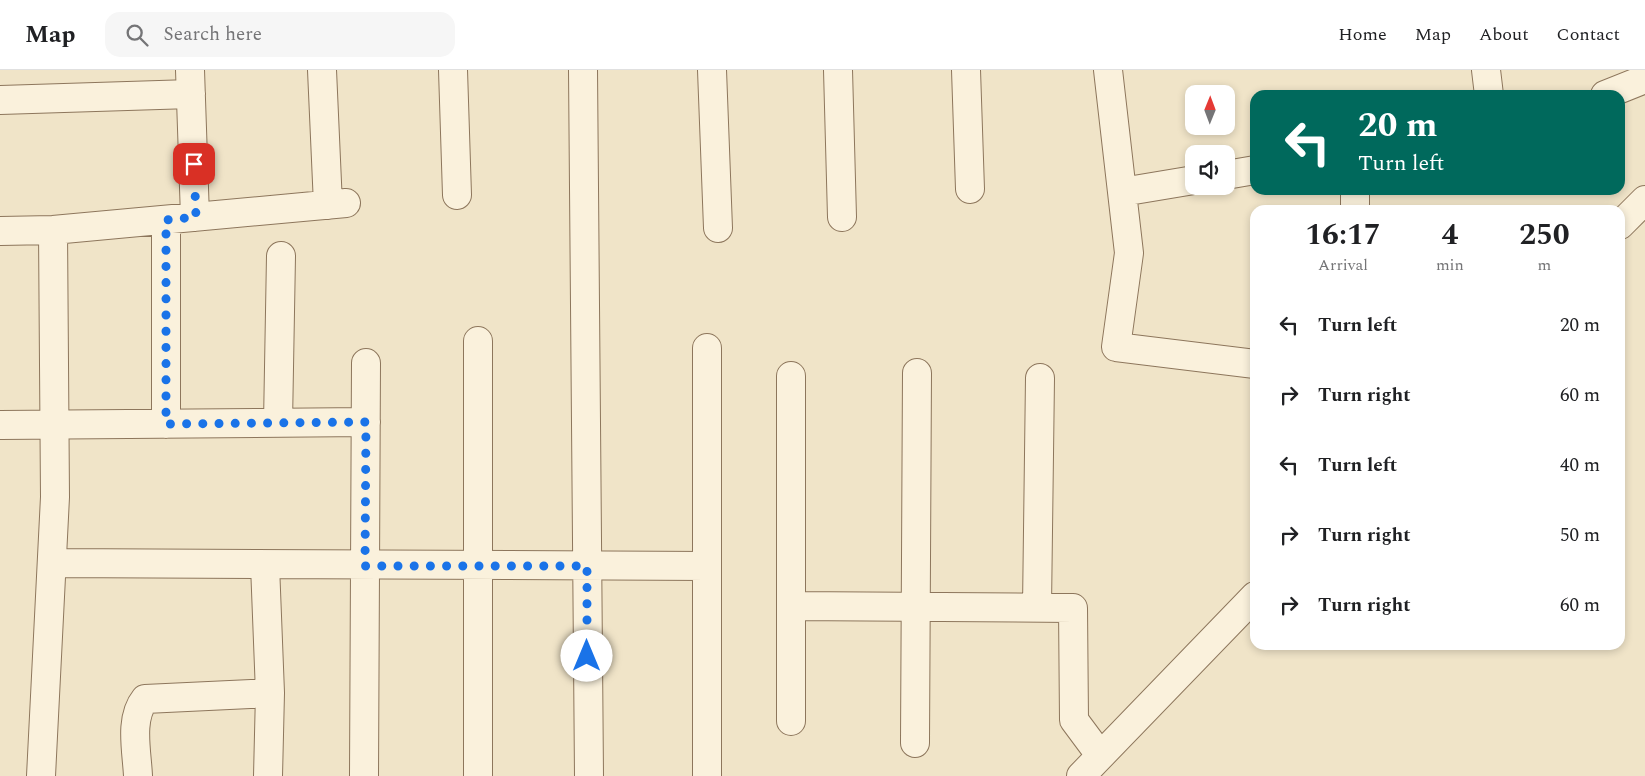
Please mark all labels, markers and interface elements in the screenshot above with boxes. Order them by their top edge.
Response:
search box [105,12,455,57]
text: Map [25,17,75,53]
text: Search here [163,20,262,49]
icon: search [123,21,151,49]
text: Home [1338,21,1387,48]
text: Map [1415,21,1451,48]
text: About [1479,21,1529,48]
text: Contact [1557,21,1620,48]
north arrow [1185,85,1235,135]
map controls [1185,85,1235,195]
text: 20 m [1358,99,1438,152]
icon: left [1275,110,1340,175]
pin [173,143,215,185]
button: sound [1185,145,1235,195]
text: Turn left [1358,147,1444,180]
icon: arrive [180,150,208,178]
text: 16:17 [1305,212,1381,258]
text: 4 [1441,212,1458,258]
text: 250 [1519,212,1570,258]
text: Arrival [1318,253,1368,277]
text: min [1436,253,1464,277]
text: m [1538,253,1551,277]
icon: left [1275,311,1303,339]
text: Turn left [1318,311,1397,340]
text: 20 m [1560,311,1600,340]
icon: right [1275,381,1303,409]
text: Turn right [1318,381,1411,410]
text: 60 m [1560,381,1600,410]
icon: left [1275,451,1303,479]
text: Turn left [1318,451,1397,480]
text: 40 m [1560,451,1600,480]
icon: right [1275,521,1303,549]
text: Turn right [1318,521,1411,550]
text: 50 m [1560,521,1600,550]
icon: right [1275,591,1303,619]
text: Turn right [1318,591,1411,620]
text: 60 m [1560,591,1600,620]
position arrow [560,629,612,681]

